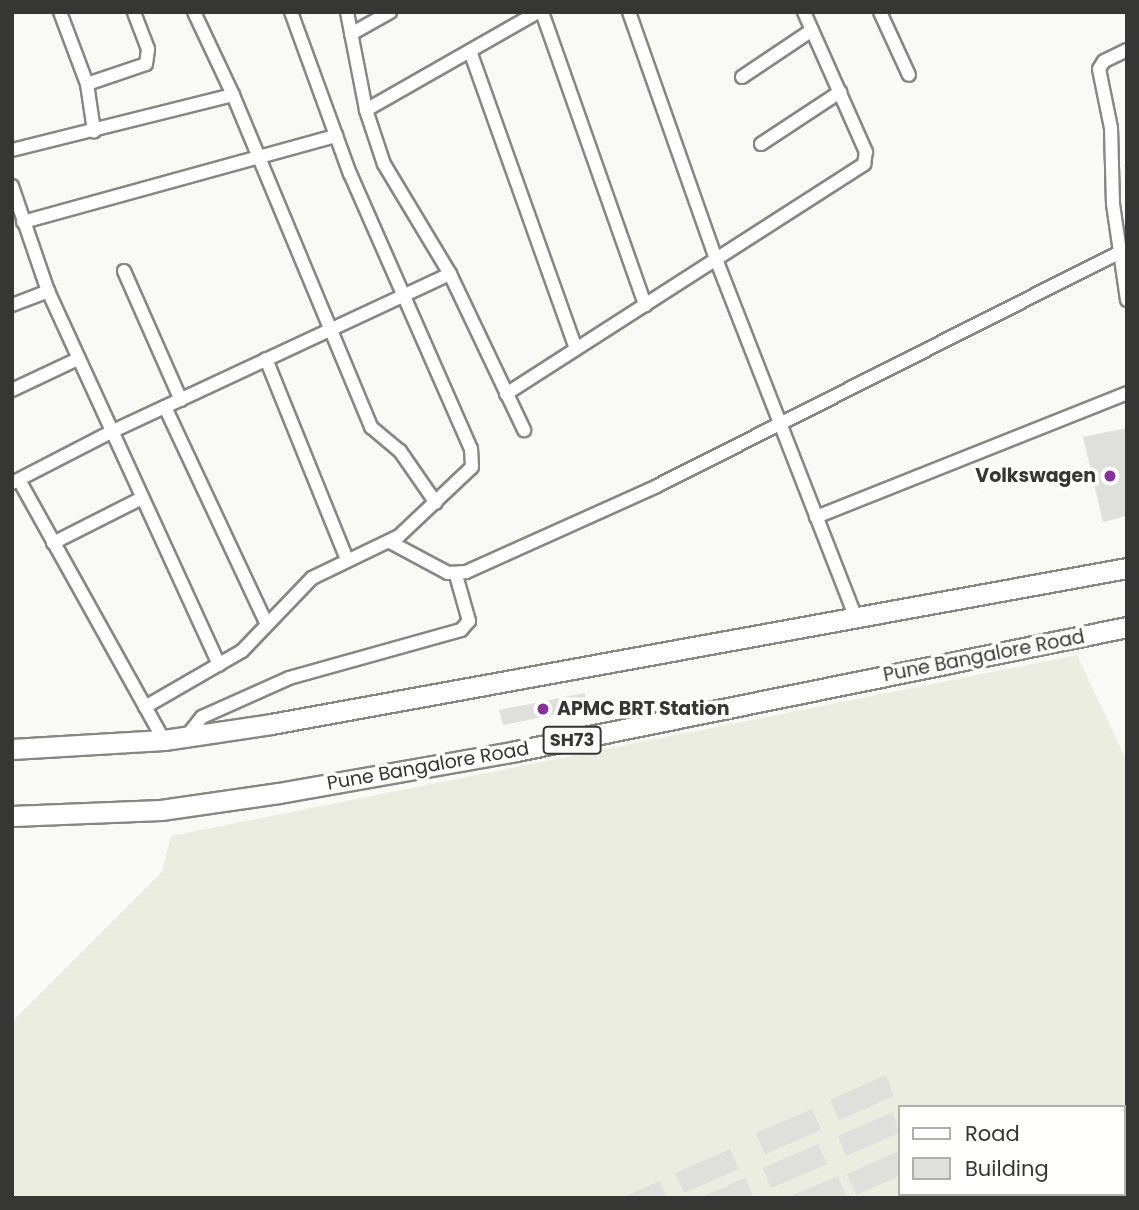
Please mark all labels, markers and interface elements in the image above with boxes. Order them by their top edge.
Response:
place label: Volkswagen [975,465,1096,487]
marker: Volkswagen [1102,468,1118,484]
street label: Pune Bangalore Road [881,625,1087,687]
place label: APMC BRT Station [557,698,730,720]
marker: APMC BRT Station [535,701,551,717]
road number: SH73 [542,726,602,754]
street label: Pune Bangalore Road [325,737,531,795]
legend [898,1105,1125,1196]
text: Road [965,1119,1020,1148]
text: Building [965,1154,1049,1183]

